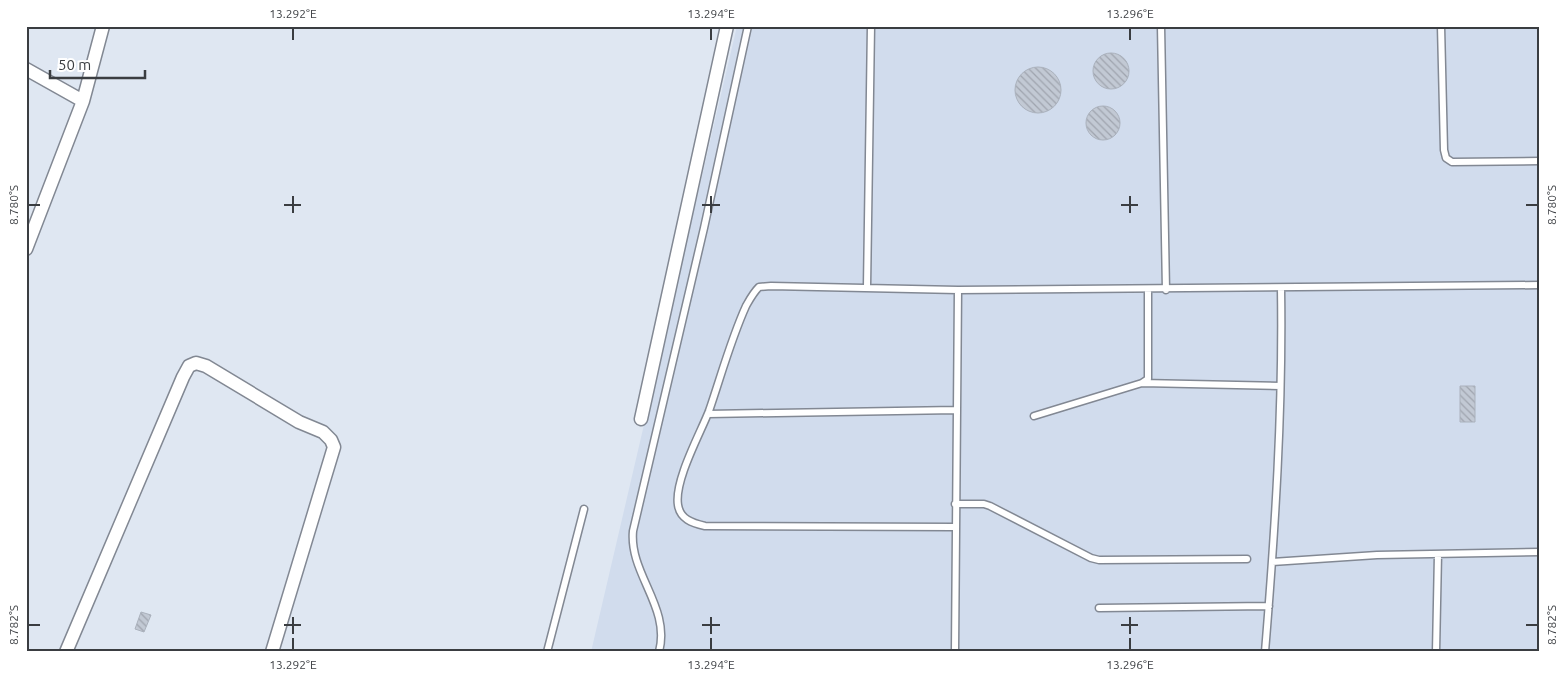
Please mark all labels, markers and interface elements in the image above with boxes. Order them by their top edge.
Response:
text: 13.292°E [269,7,317,20]
text: 13.294°E [687,7,735,20]
text: 13.296°E [1106,7,1154,20]
scale bar [50,48,145,80]
text: 50 m [58,56,91,73]
text: 8.780°S [7,185,20,225]
text: 8.780°S [1545,185,1558,225]
text: 8.782°S [7,605,20,645]
text: 8.782°S [1545,605,1558,645]
text: 13.292°E [269,658,317,671]
text: 13.294°E [687,658,735,671]
text: 13.296°E [1106,658,1154,671]

